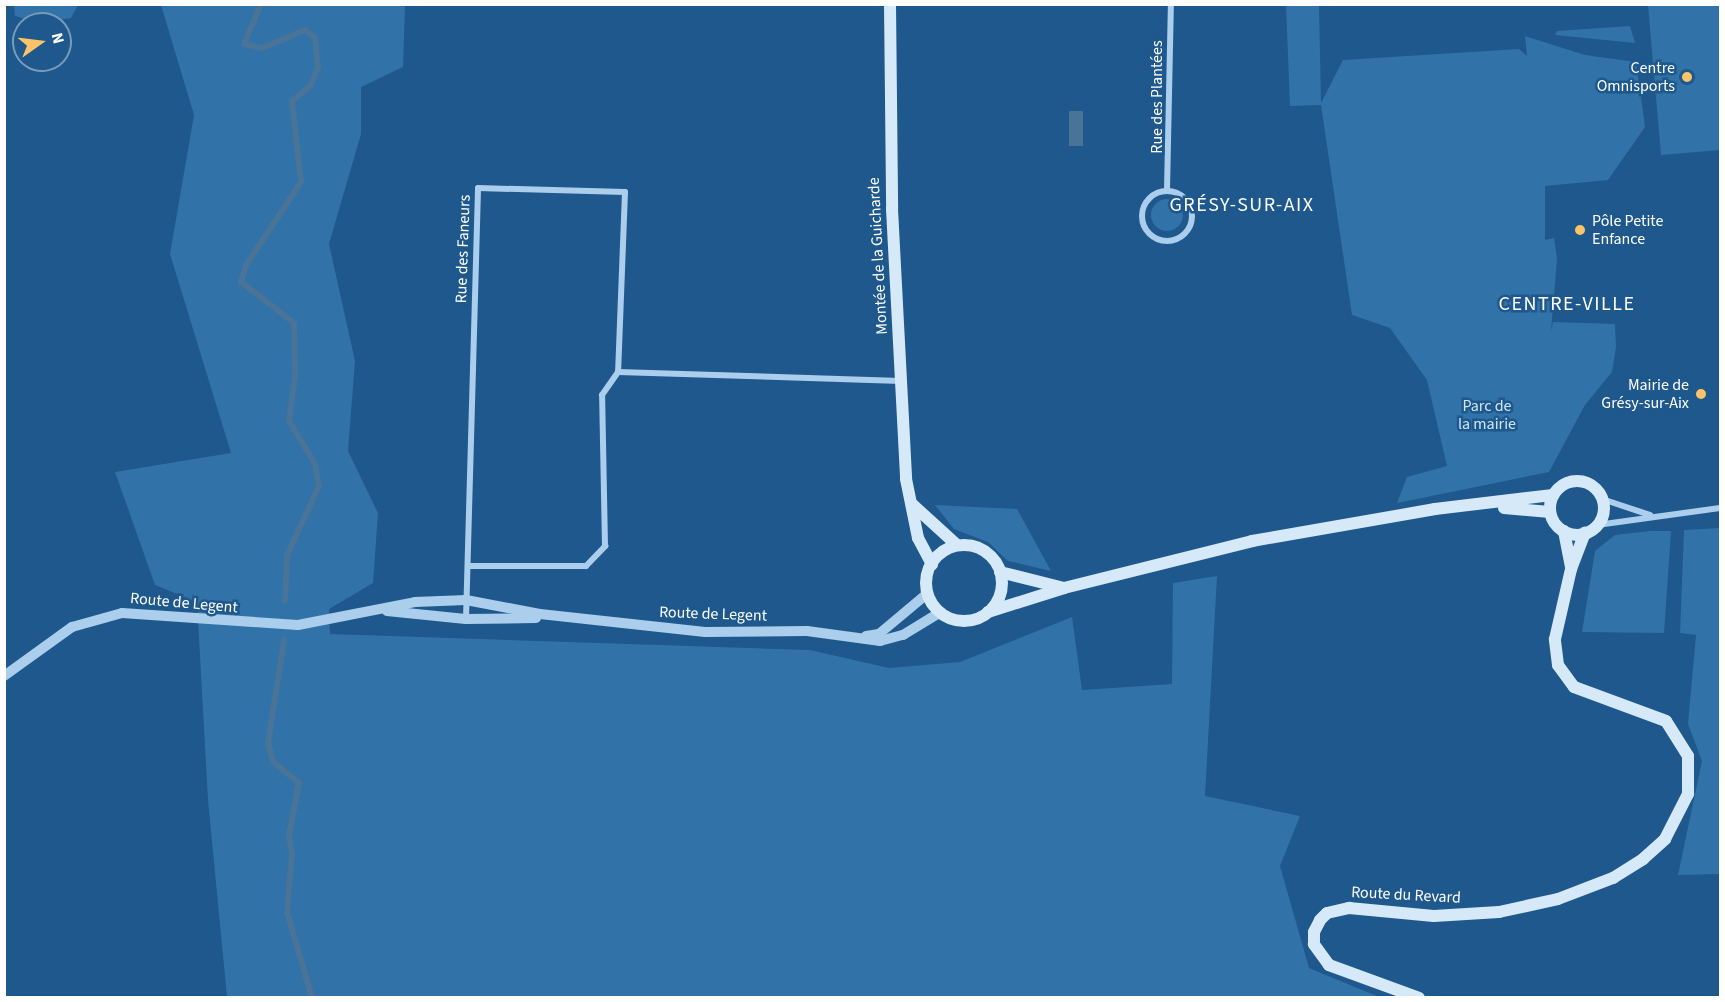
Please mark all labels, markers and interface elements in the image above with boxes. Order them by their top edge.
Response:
north arrow [12,12,72,72]
text: N [46,30,69,46]
street label: Rue des Plantées [1147,40,1167,154]
place label: Centre Omnisports [1597,58,1675,96]
marker: Centre Omnisports [1680,70,1694,84]
street label: Montée de la Guicharde [864,177,892,335]
district label: GRÉSY-SUR-AIX [1169,193,1315,217]
street label: Rue des Faneurs [452,194,474,304]
place label: Pôle Petite Enfance [1592,211,1663,249]
marker: Pôle Petite Enfance [1573,223,1587,237]
district label: CENTRE-VILLE [1499,292,1635,316]
place label: Mairie de Grésy-sur-Aix [1601,375,1689,413]
marker: Mairie de Grésy-sur-Aix [1694,387,1708,401]
park label: Parc de la mairie [1458,396,1516,434]
street label: Route de Legent [129,589,239,617]
street label: Route de Legent [659,603,767,625]
street label: Route du Revard [1351,883,1461,907]

